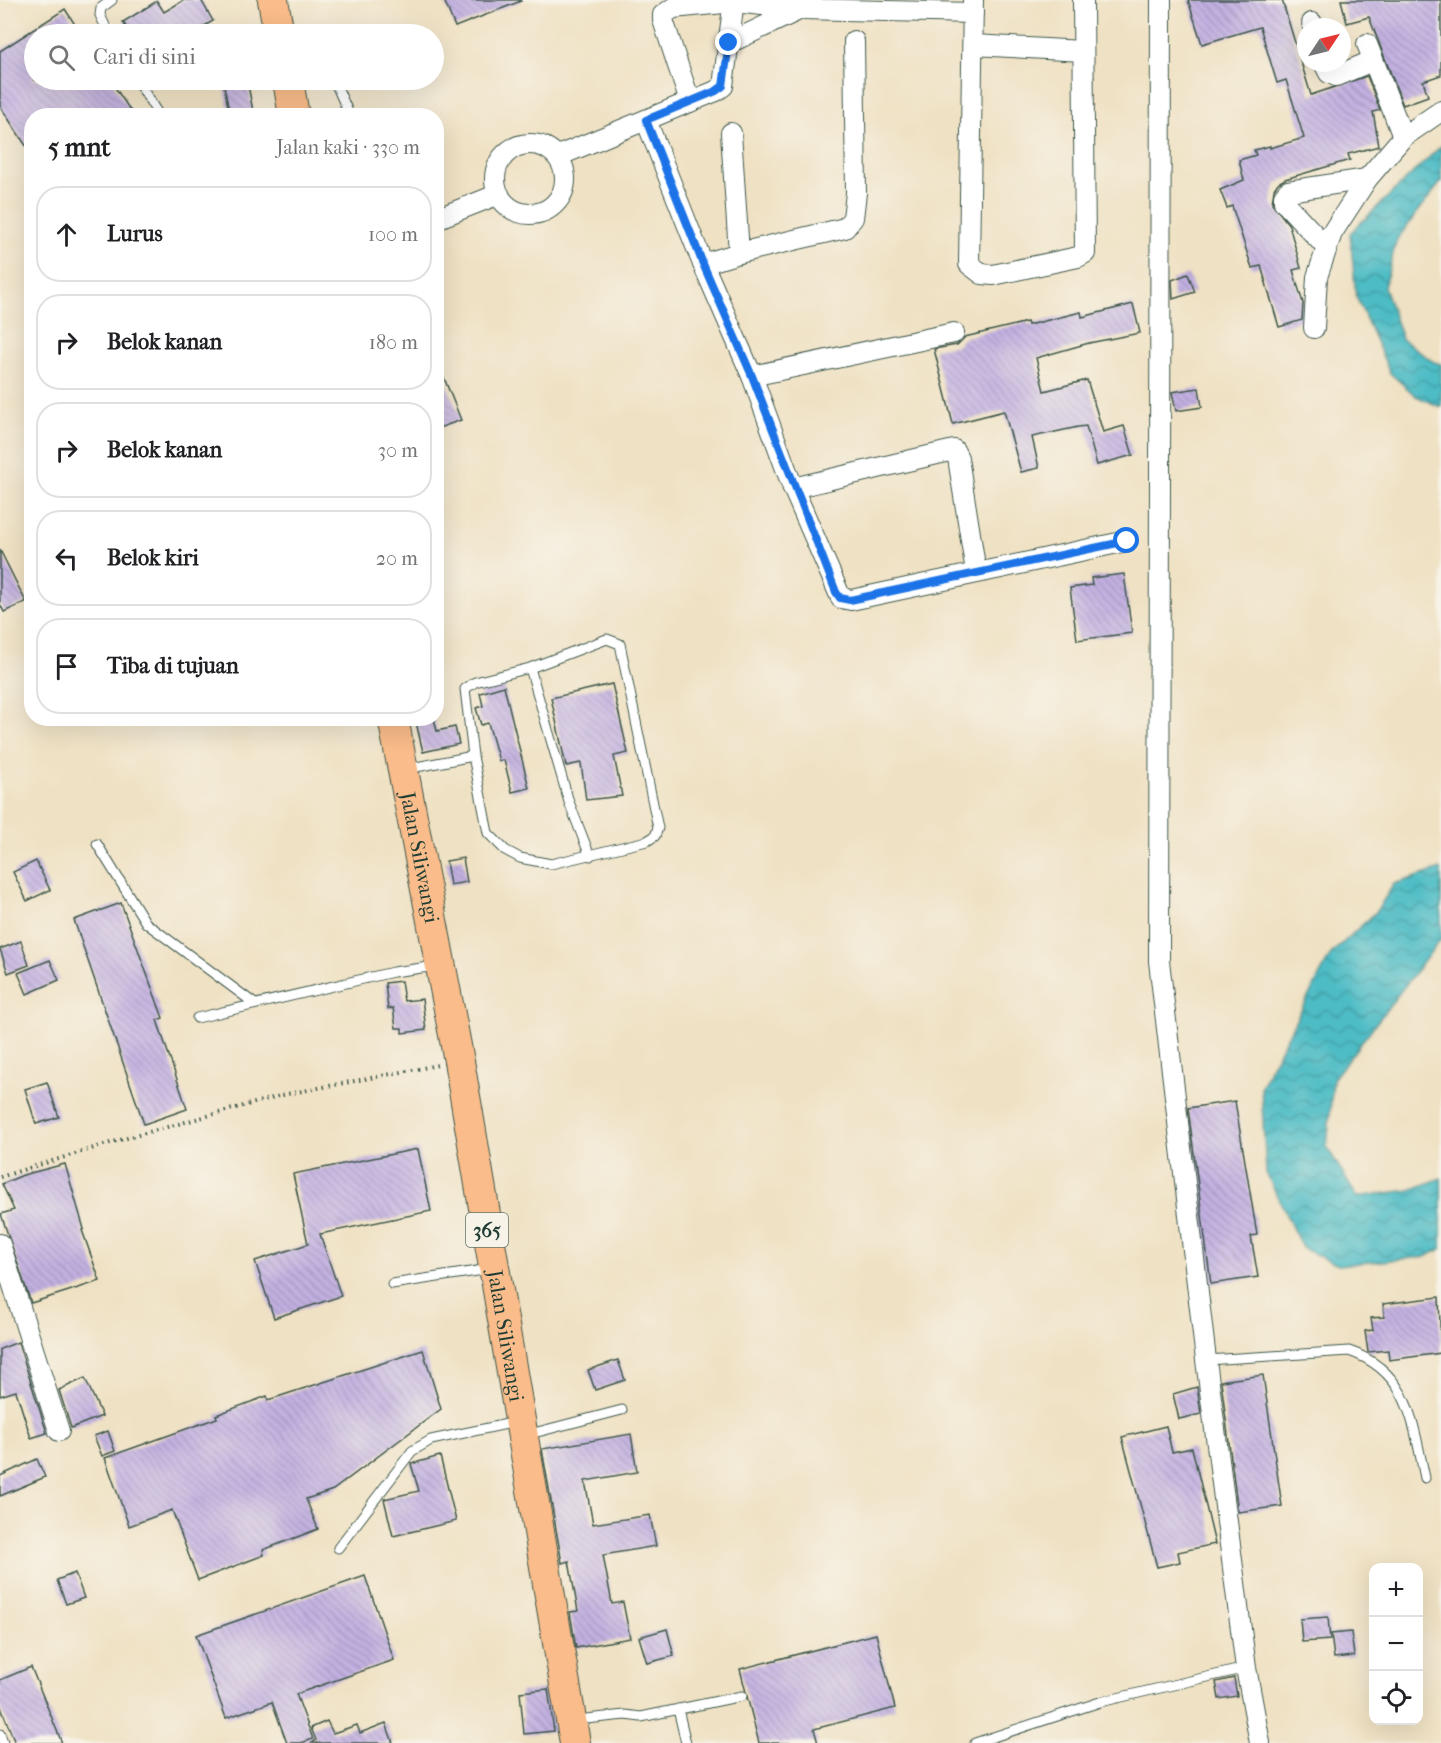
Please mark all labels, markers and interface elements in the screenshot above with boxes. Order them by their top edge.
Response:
north arrow [1297,18,1351,72]
search box [24,24,444,90]
route end [715,29,741,55]
icon: search [45,41,78,74]
text: Cari di sini [93,44,196,70]
text: 5 mnt [48,132,111,163]
text: Jalan kaki · 330 m [276,136,420,159]
icon: ahead [50,218,83,251]
text: Lurus [107,221,163,247]
text: 100 m [368,223,418,246]
icon: right [50,326,83,359]
text: Belok kanan [107,329,222,355]
text: 180 m [369,331,418,354]
icon: right [50,434,83,467]
text: Belok kanan [107,437,222,463]
text: 30 m [378,439,418,462]
route start [1113,527,1139,553]
icon: left [50,542,83,575]
text: Belok kiri [107,545,199,571]
text: 20 m [376,547,418,570]
icon: arrive [50,650,83,683]
text: Tiba di tujuan [107,653,239,679]
street label: Jalan Siliwangi [395,788,444,925]
road number: 365 [466,1213,508,1247]
street label: Jalan Siliwangi [482,1266,529,1403]
map controls [1369,1563,1423,1725]
button: + [1369,1563,1423,1617]
button: − [1369,1617,1423,1671]
button: locate [1369,1671,1423,1725]

